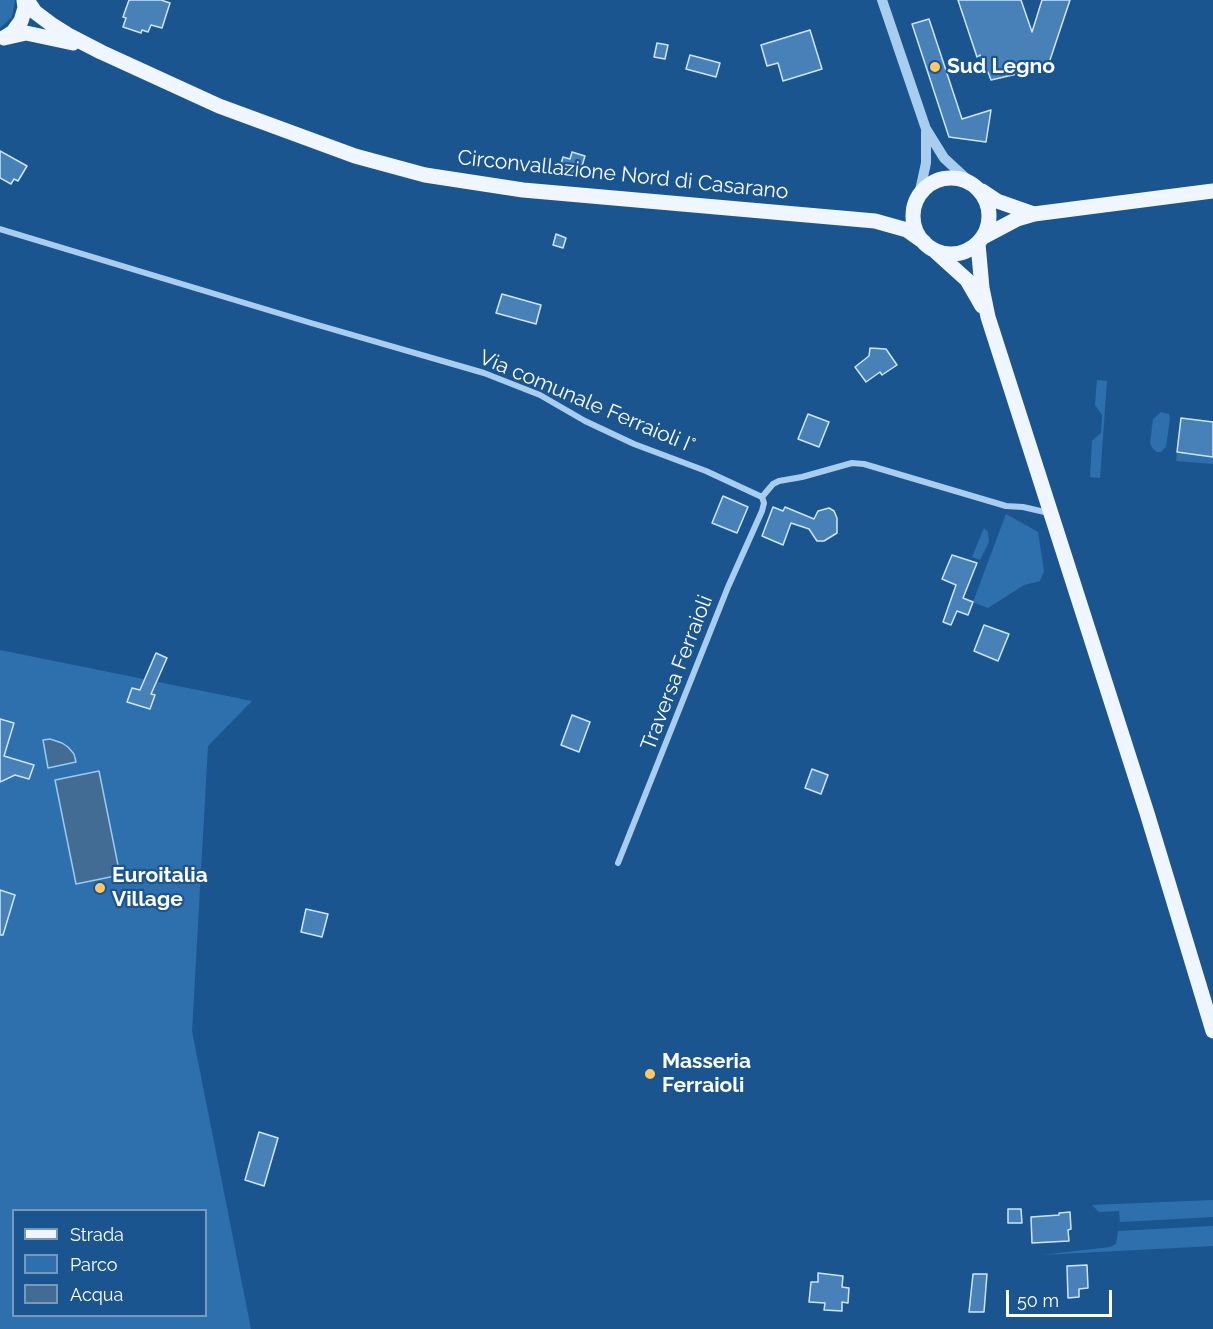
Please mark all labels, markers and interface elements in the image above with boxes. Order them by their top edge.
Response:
place label: Sud Legno [947,54,1055,80]
marker: Sud Legno [928,60,942,74]
street label: Circonvallazione Nord di Casarano [456,145,790,205]
street label: Via comunale Ferraioli I° [475,345,699,459]
street label: Traversa Ferraioli [636,592,718,754]
place label: Euroitalia Village [112,863,208,913]
marker: Euroitalia Village [93,881,107,895]
place label: Masseria Ferraioli [662,1049,751,1099]
marker: Masseria Ferraioli [643,1067,657,1081]
legend [12,1209,207,1317]
text: Strada [70,1224,124,1245]
text: Parco [70,1254,117,1275]
scale bar [1009,1278,1116,1316]
text: Acqua [70,1284,123,1305]
text: 50 m [1017,1290,1059,1311]

